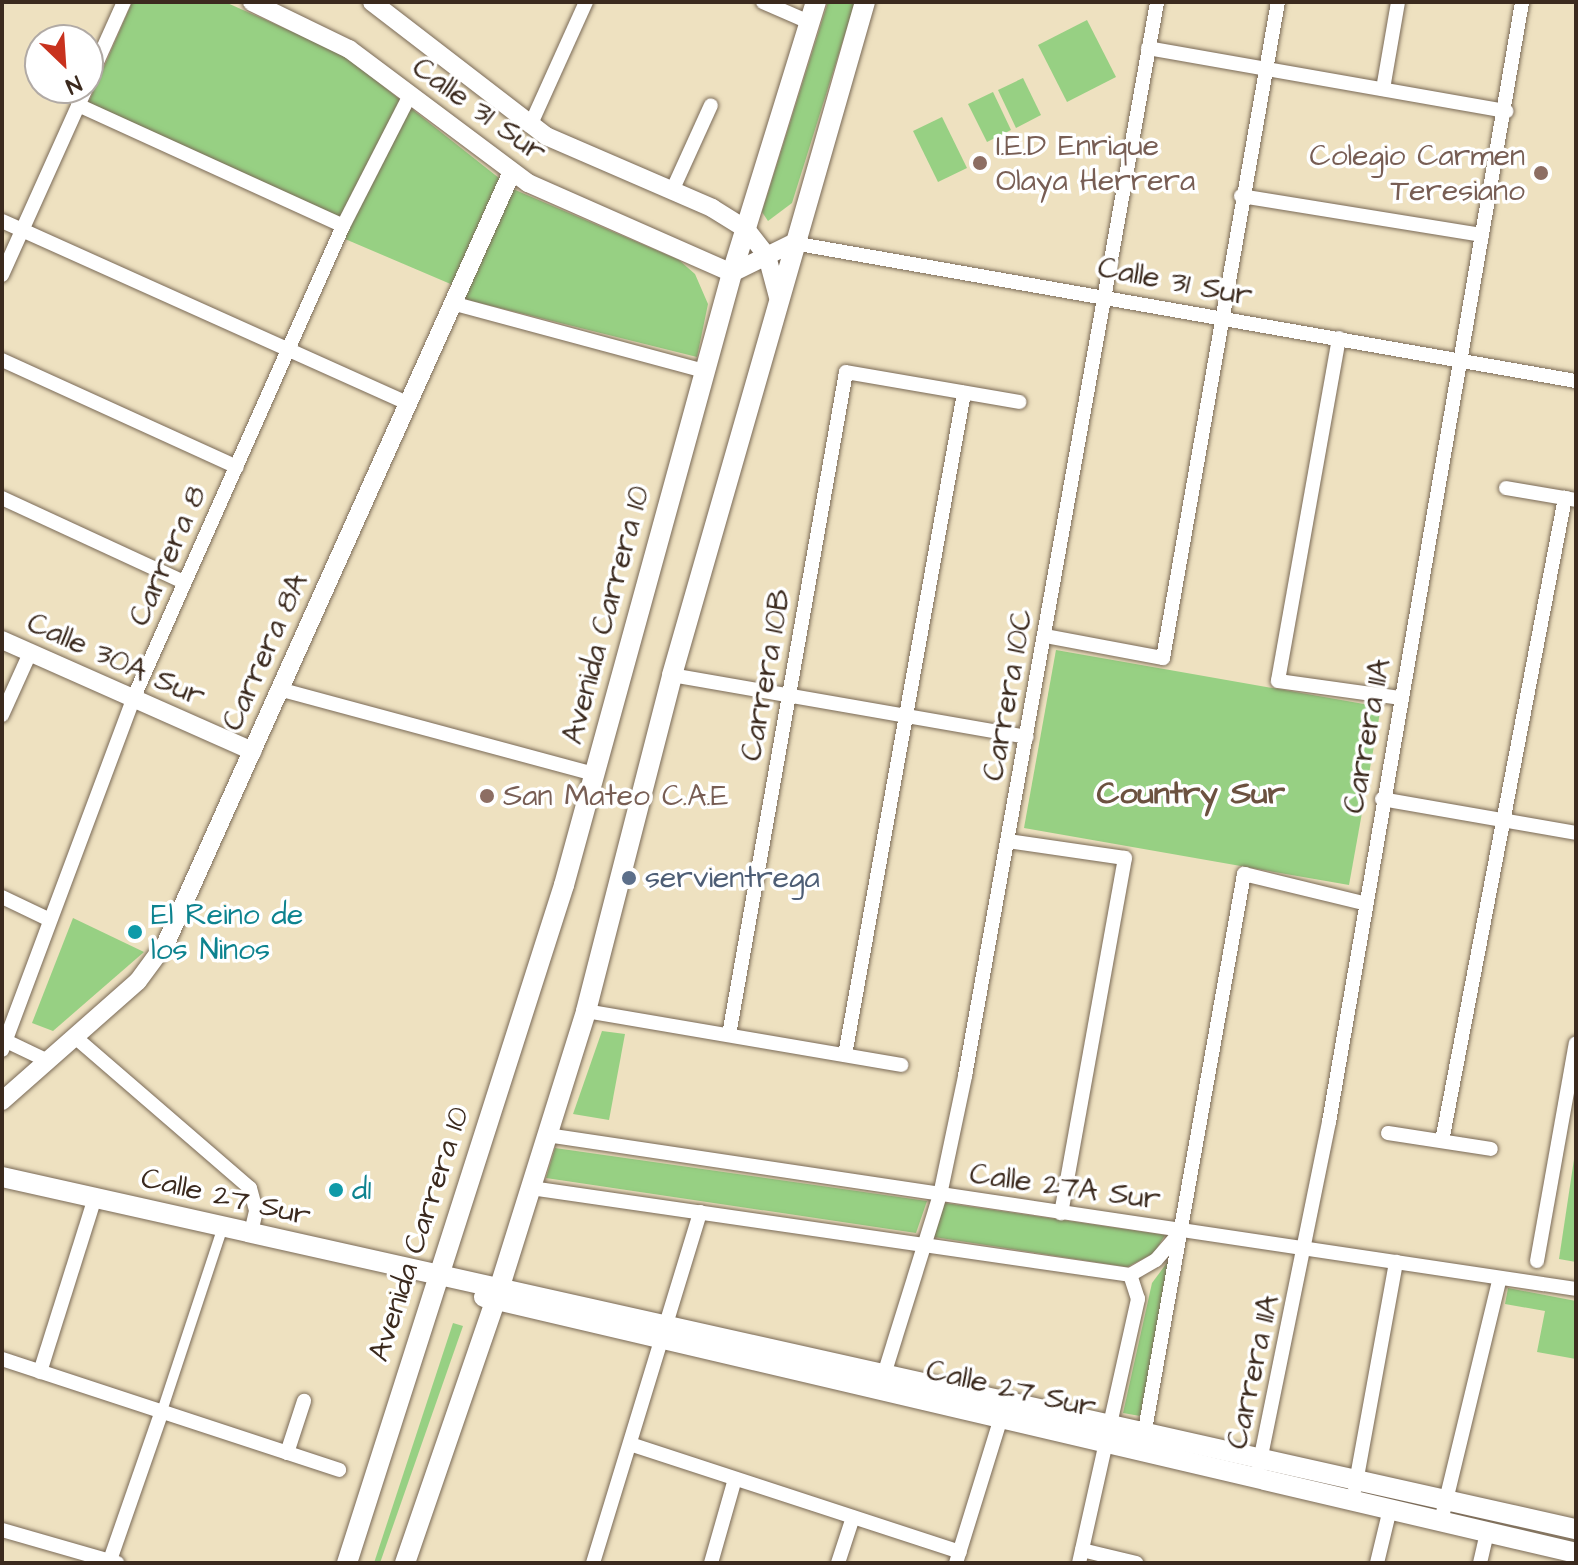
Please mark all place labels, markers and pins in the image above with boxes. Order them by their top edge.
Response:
place label: I.E.D Enrique Olaya Herrera [996,128,1195,198]
place label: Colegio Carmen Teresiano [1309,138,1525,208]
marker: I.E.D Enrique Olaya Herrera [971,154,989,172]
marker: Colegio Carmen Teresiano [1532,164,1550,182]
place label: San Mateo C.A.E [503,778,729,814]
marker: San Mateo C.A.E [478,787,496,805]
place label: servientrega [645,860,820,896]
marker: servientrega [620,869,638,887]
place label: El Reino de los Ninos [151,897,303,968]
marker: El Reino de los Ninos [126,923,144,941]
place label: d1 [352,1172,371,1208]
marker: d1 [327,1181,345,1199]

